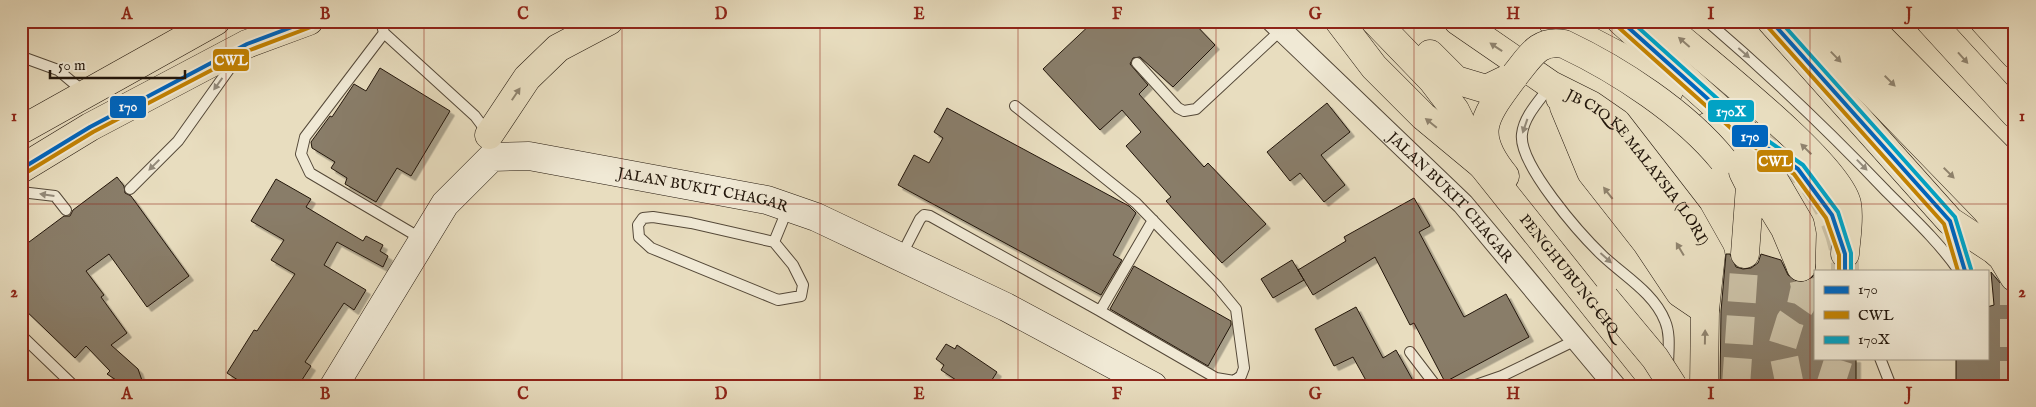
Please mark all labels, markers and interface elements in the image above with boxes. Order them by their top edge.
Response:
text: A [121,5,134,25]
text: B [320,5,331,25]
text: C [517,5,529,25]
text: D [715,5,728,25]
text: E [913,5,925,25]
text: F [1112,5,1123,25]
text: G [1309,5,1322,25]
text: H [1506,5,1520,25]
text: I [1708,5,1715,25]
text: J [1904,5,1913,25]
one-way arrow [1678,37,1690,48]
one-way arrow [1489,42,1503,52]
one-way arrow [1738,47,1750,59]
scale bar [50,48,185,80]
line badge: CWL [212,48,250,72]
one-way arrow [1830,50,1842,62]
one-way arrow [1957,51,1969,63]
text: CWL [214,52,249,70]
text: 50 m [58,56,86,75]
one-way arrow [1884,74,1896,86]
one-way arrow [213,77,223,91]
street label: JB CIQ KE MALAYSIA (LORI) [1561,84,1713,249]
one-way arrow [511,88,521,101]
line badge: 170 [109,95,147,119]
text: 170 [119,98,137,116]
line badge: 170X [1707,99,1755,123]
text: 170X [1716,103,1747,121]
text: 1 [11,107,17,127]
text: 1 [2019,107,2025,127]
one-way arrow [1425,118,1437,129]
one-way arrow [1521,118,1528,133]
line badge: 170 [1731,124,1769,148]
street label: JALAN BUKIT CHAGAR [1382,127,1517,267]
text: 170 [1741,128,1759,146]
one-way arrow [1801,143,1813,155]
line badge: CWL [1756,149,1794,173]
text: CWL [1758,153,1793,171]
one-way arrow [148,159,160,171]
one-way arrow [1856,159,1868,171]
street label: JALAN BUKIT CHAGAR [614,163,792,217]
one-way arrow [1943,167,1955,179]
one-way arrow [1602,187,1613,200]
one-way arrow [38,191,54,199]
street label: PENGHUBUNG CIQ [1515,211,1630,347]
one-way arrow [1676,242,1685,255]
one-way arrow [1600,253,1613,264]
legend [1814,270,1988,360]
text: 170 [1858,280,1878,299]
text: 2 [10,283,18,303]
text: 2 [2018,283,2026,303]
text: CWL [1858,306,1894,325]
one-way arrow [1701,329,1709,345]
text: 170X [1858,330,1890,349]
text: A [121,385,134,405]
text: B [320,385,331,405]
text: C [517,385,529,405]
text: D [715,385,728,405]
text: E [913,385,925,405]
text: F [1112,385,1123,405]
text: G [1309,385,1322,405]
text: H [1506,385,1520,405]
text: I [1708,385,1715,405]
text: J [1904,385,1913,405]

